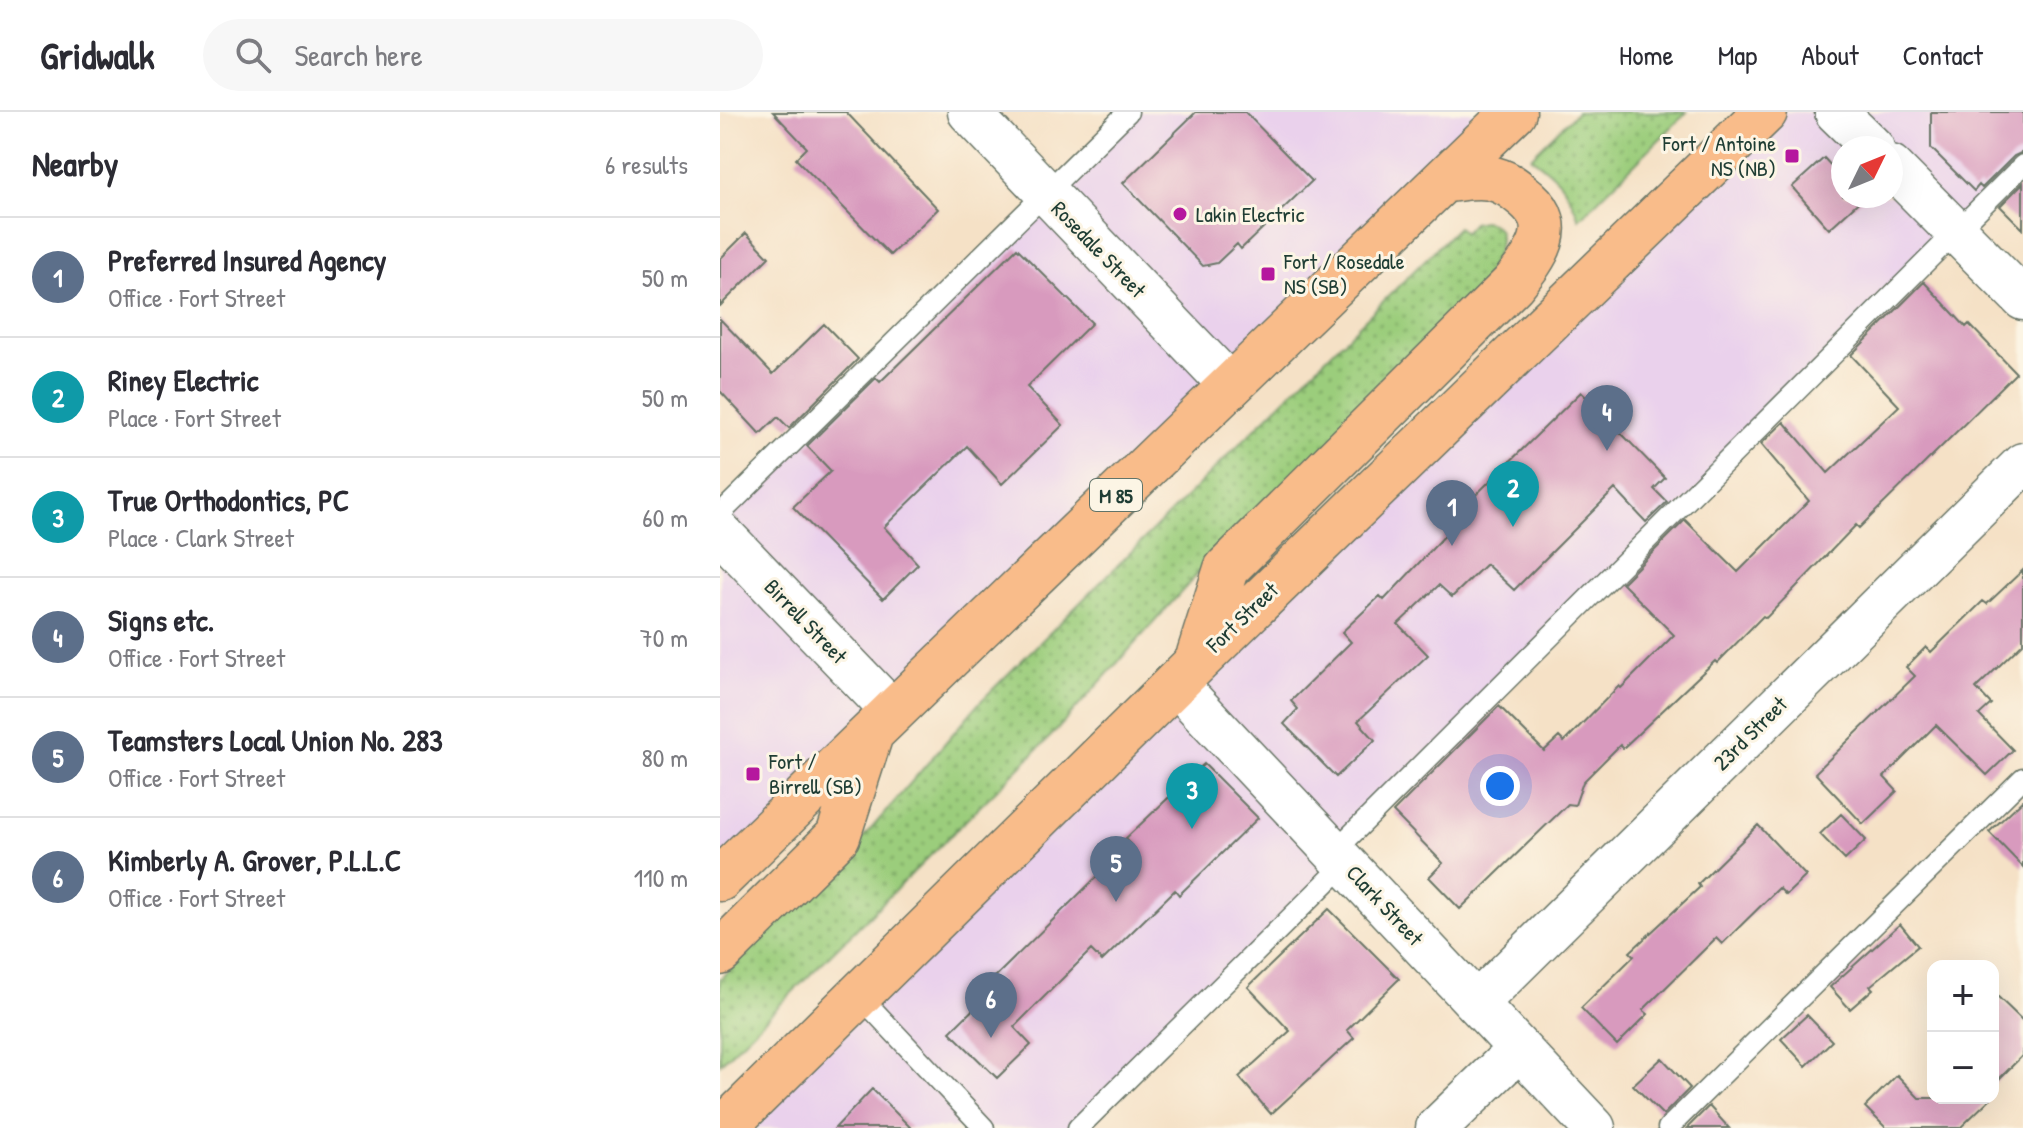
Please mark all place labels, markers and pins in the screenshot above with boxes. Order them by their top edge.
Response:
place label: Fort / Antoine NS (NB) [1662,128,1776,183]
marker: Fort / Antoine NS (NB) [1783,147,1801,165]
place label: Lakin Electric [1196,199,1305,229]
marker: Lakin Electric [1171,205,1189,223]
place label: Fort / Rosedale NS (SB) [1283,246,1405,301]
marker: Fort / Rosedale NS (SB) [1259,265,1277,283]
pin: 4 [1581,385,1633,451]
pin: 2 [1487,461,1539,527]
pin: 1 [1426,480,1478,546]
place label: Fort / Birrell (SB) [768,746,862,801]
pin: 3 [1166,763,1218,829]
marker: Fort / Birrell (SB) [744,765,762,783]
pin: 5 [1090,836,1142,902]
pin: 6 [965,972,1017,1038]

